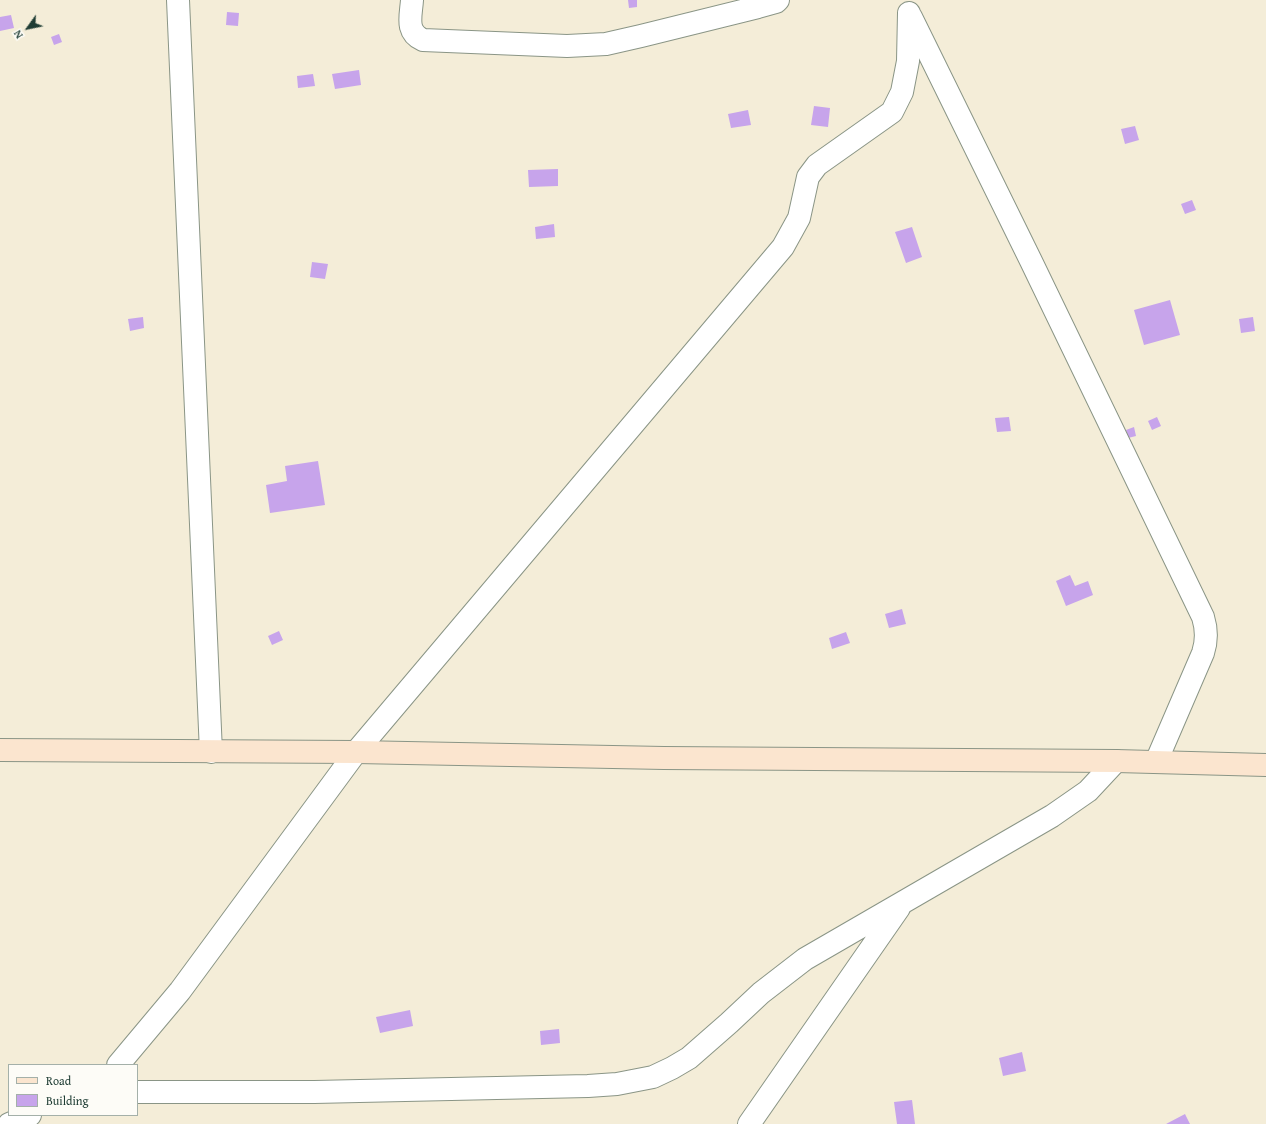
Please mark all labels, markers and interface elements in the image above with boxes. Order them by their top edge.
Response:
north arrow [8,8,48,48]
text: N [9,27,27,42]
legend [8,1064,138,1116]
text: Road [46,1072,71,1089]
text: Building [46,1092,89,1109]

